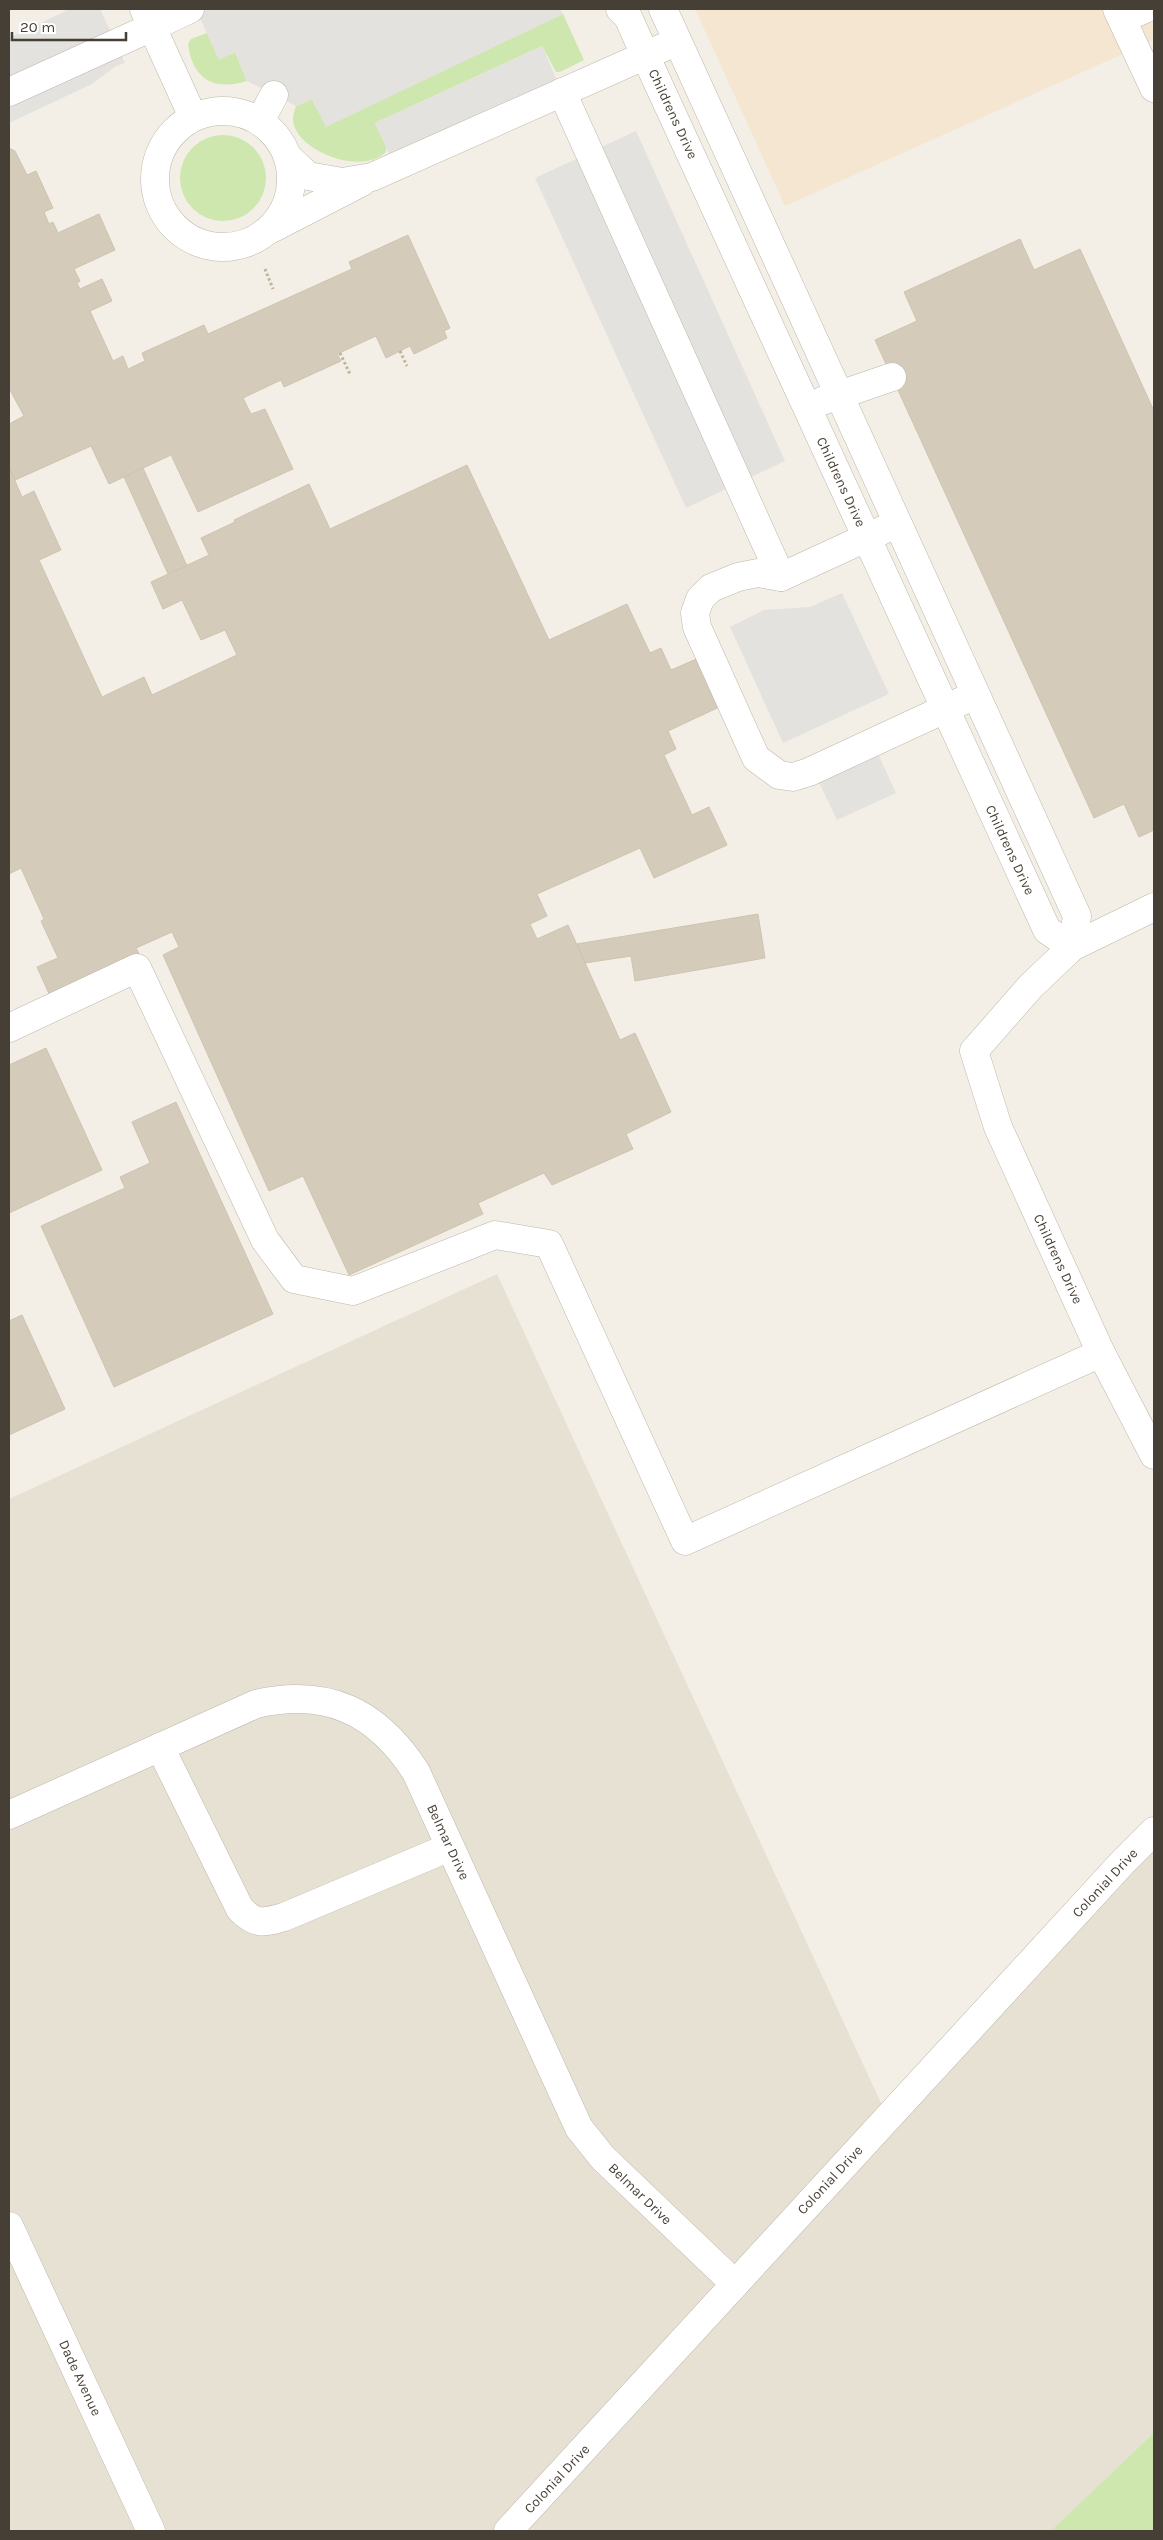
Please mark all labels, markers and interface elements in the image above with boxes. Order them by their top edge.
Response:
scale bar [12,10,126,42]
text: 20 m [20,18,55,36]
street label: Childrens Drive [645,66,701,162]
street label: Childrens Drive [813,434,869,530]
street label: Childrens Drive [982,802,1038,898]
street label: Childrens Drive [1030,1211,1086,1307]
street label: Belmar Drive [423,1801,473,1883]
street label: Colonial Drive [1069,1845,1141,1921]
street label: Colonial Drive [794,2142,866,2218]
street label: Belmar Drive [605,2160,675,2228]
street label: Dade Avenue [55,2337,105,2419]
street label: Colonial Drive [521,2441,593,2517]

